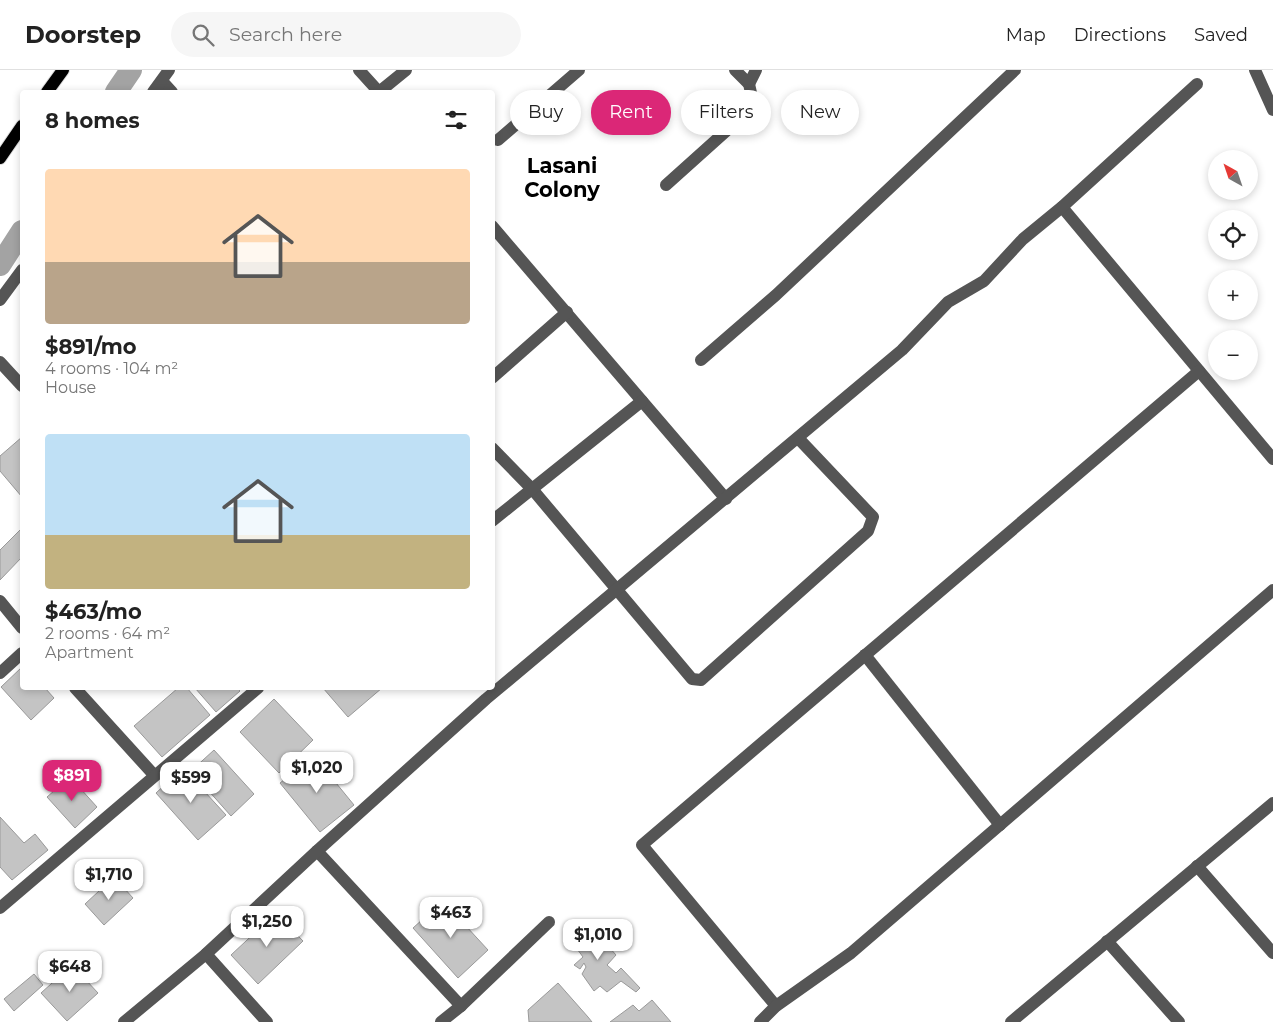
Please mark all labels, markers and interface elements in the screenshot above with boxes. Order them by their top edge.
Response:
search box [171,12,521,57]
text: Doorstep [25,20,141,49]
icon: search [189,21,217,49]
text: Search here [229,23,342,46]
text: Map [1006,24,1046,46]
text: Directions [1074,24,1166,46]
text: Saved [1194,24,1248,46]
chip: Buy [510,90,581,135]
chip: Rent [591,90,671,135]
chip: Filters [681,90,771,135]
chip: New [781,90,859,135]
icon: filters [442,106,470,134]
text: 8 homes [45,108,140,133]
north arrow [1208,150,1258,200]
map controls [1208,150,1258,380]
district label: Lasani Colony [524,153,600,202]
icon: home [213,201,303,291]
button: locate [1208,210,1258,260]
button: + [1208,270,1258,320]
button: − [1208,330,1258,380]
text: $891/mo [45,334,137,359]
text: 4 rooms · 104 m² [45,359,178,378]
text: House [45,378,96,397]
icon: home [213,466,303,556]
text: $463/mo [45,599,142,624]
text: 2 rooms · 64 m² [45,624,170,643]
text: Apartment [45,643,134,662]
pin: $1,020 [276,752,358,794]
text: $1,020 [291,758,343,777]
pin: $891 [42,760,102,802]
pin: $599 [161,762,221,804]
text: $891 [53,766,91,785]
text: $599 [171,768,211,787]
pin: $1,710 [68,858,150,901]
text: $1,710 [85,865,133,884]
pin: $463 [421,896,481,939]
text: $463 [430,903,472,922]
pin: $1,250 [226,906,308,948]
text: $1,250 [242,912,292,931]
pin: $1,010 [557,918,639,961]
text: $1,010 [574,925,622,944]
pin: $648 [40,950,100,993]
text: $648 [49,957,91,976]

